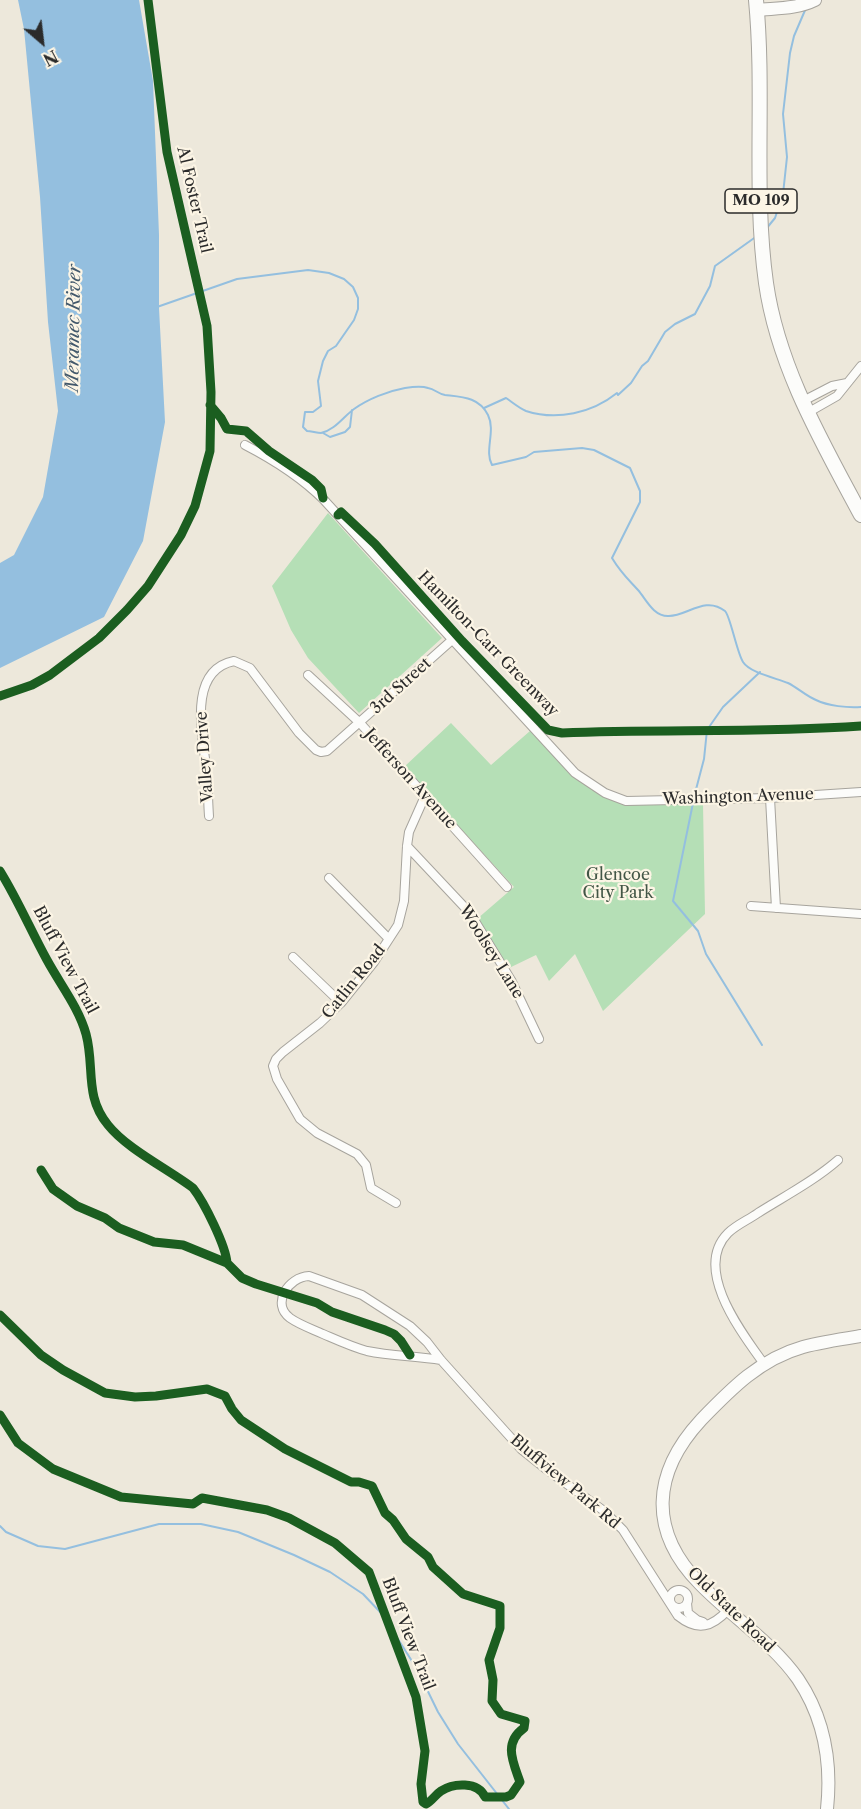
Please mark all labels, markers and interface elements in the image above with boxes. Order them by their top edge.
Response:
north arrow [12,12,72,72]
text: N [40,46,61,70]
street label: Al Foster Trail [172,145,216,255]
road number: MO 109 [725,189,797,213]
water label: Meramec River [62,264,86,392]
street label: Hamilton-Carr Greenway [414,567,562,721]
street label: 3rd Street [367,654,435,718]
street label: Valley Drive [192,711,218,803]
street label: Jefferson Avenue [360,725,460,833]
street label: Washington Avenue [662,785,814,809]
park label: Glencoe City Park [583,865,653,903]
street label: Woolsey Lane [454,901,528,1003]
street label: Bluff View Trail [29,903,101,1017]
street label: Catlin Road [318,941,390,1023]
street label: Bluffview Park Rd [506,1431,624,1533]
street label: Old State Road [683,1563,779,1657]
street label: Bluff View Trail [378,1575,438,1693]

